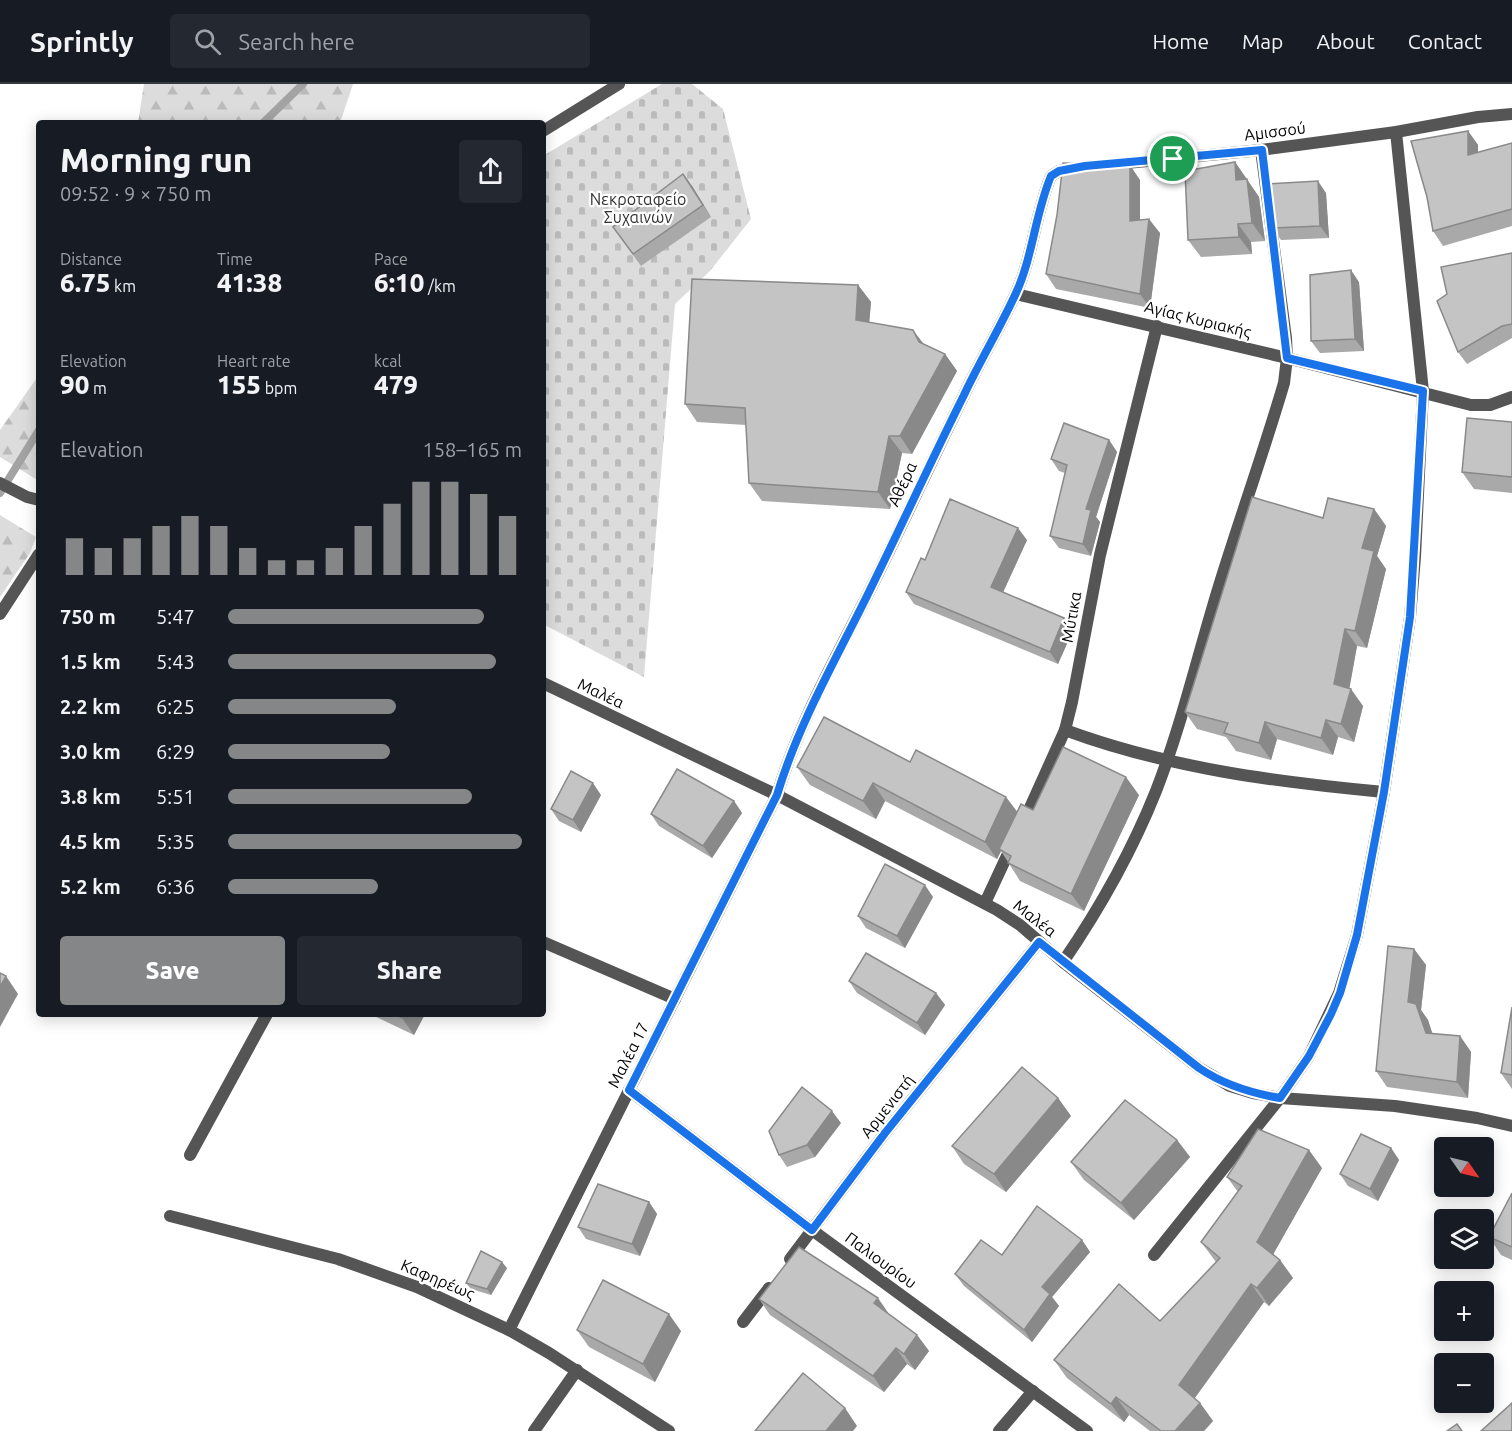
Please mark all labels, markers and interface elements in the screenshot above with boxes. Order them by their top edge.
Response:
search box [170,14,590,68]
icon: search [191,25,224,58]
text: Sprintly [30,26,134,57]
text: Search here [239,29,355,54]
text: Home [1152,29,1209,53]
text: Map [1242,29,1283,53]
text: About [1316,29,1375,53]
text: Contact [1408,29,1482,53]
street label: Αμισσού [1243,118,1307,144]
pin [1147,133,1198,184]
button: share [459,140,522,203]
text: Morning run [60,141,252,178]
icon: arrive [1156,142,1189,175]
text: 09:52 · 9 × 750 m [60,182,212,205]
park label: Νεκροταφείο Συχαινών [590,190,686,226]
text: Distance [60,250,122,268]
text: Time [217,250,253,268]
text: Pace [374,250,408,268]
text: 6.75 [60,268,110,297]
text: 41:38 [217,268,282,297]
text: 6:10 [374,268,424,297]
text: km [110,277,136,295]
text: /km [424,277,456,295]
street label: Αγίας Κυριακής [1143,297,1253,342]
text: Elevation [60,352,127,370]
text: Heart rate [217,352,291,370]
text: kcal [374,352,402,370]
text: 90 [60,370,89,399]
text: 155 [217,370,261,399]
text: 479 [374,370,418,399]
text: m [89,379,107,397]
text: bpm [261,379,297,397]
text: Elevation [60,438,143,461]
text: 158–165 m [423,438,522,461]
street label: Αθέρα [884,459,920,509]
street label: Μύτικα [1058,590,1084,644]
text: 750 m [60,605,116,628]
text: 5:47 [156,605,195,628]
text: 1.5 km [60,650,121,673]
text: 5:43 [156,650,195,673]
street label: Μαλέα [575,674,627,712]
text: 2.2 km [60,695,121,718]
text: 6:25 [156,695,195,718]
text: 3.0 km [60,740,121,763]
text: 6:29 [156,740,195,763]
text: 3.8 km [60,785,121,808]
text: 5:51 [156,785,195,808]
text: 4.5 km [60,830,121,853]
text: 5:35 [156,830,195,853]
text: 5.2 km [60,875,121,898]
text: 6:36 [156,875,195,898]
street label: Μαλέα [1010,896,1060,941]
button: Save [60,936,285,1005]
button: Share [297,936,522,1005]
street label: Μαλέα 17 [604,1019,652,1091]
street label: Αρμενιστή [857,1071,917,1141]
north arrow [1434,1137,1494,1197]
map controls [1434,1137,1494,1413]
button: layers [1434,1209,1494,1269]
street label: Παλιουρίου [842,1228,920,1292]
street label: Καφηρέως [398,1255,478,1304]
button: + [1434,1281,1494,1341]
button: − [1434,1353,1494,1413]

